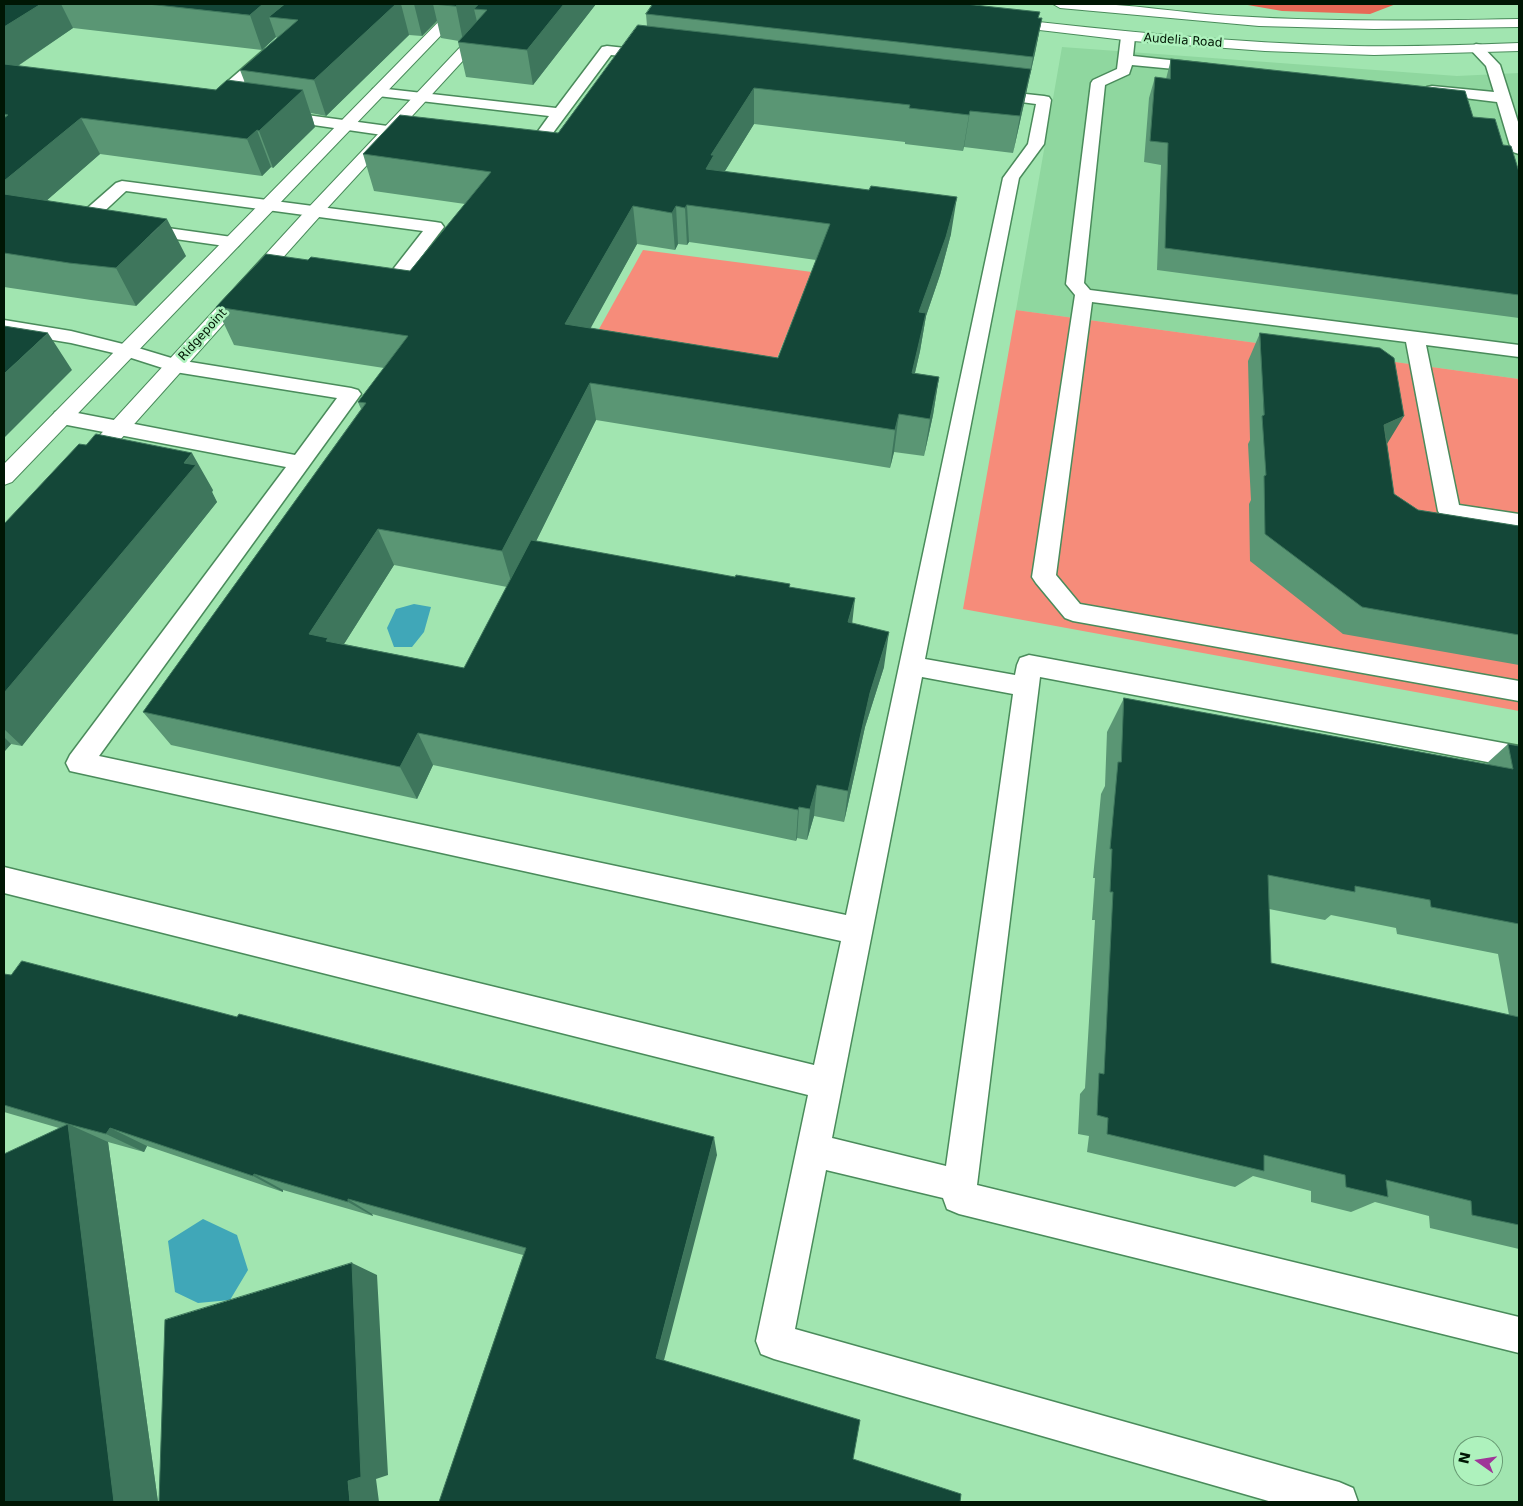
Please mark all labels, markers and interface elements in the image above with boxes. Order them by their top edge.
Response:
street label: Audelia Road [1143,31,1223,51]
street label: Ridgepoint [176,306,230,364]
north arrow [1453,1436,1503,1486]
text: N [1455,1450,1473,1465]

